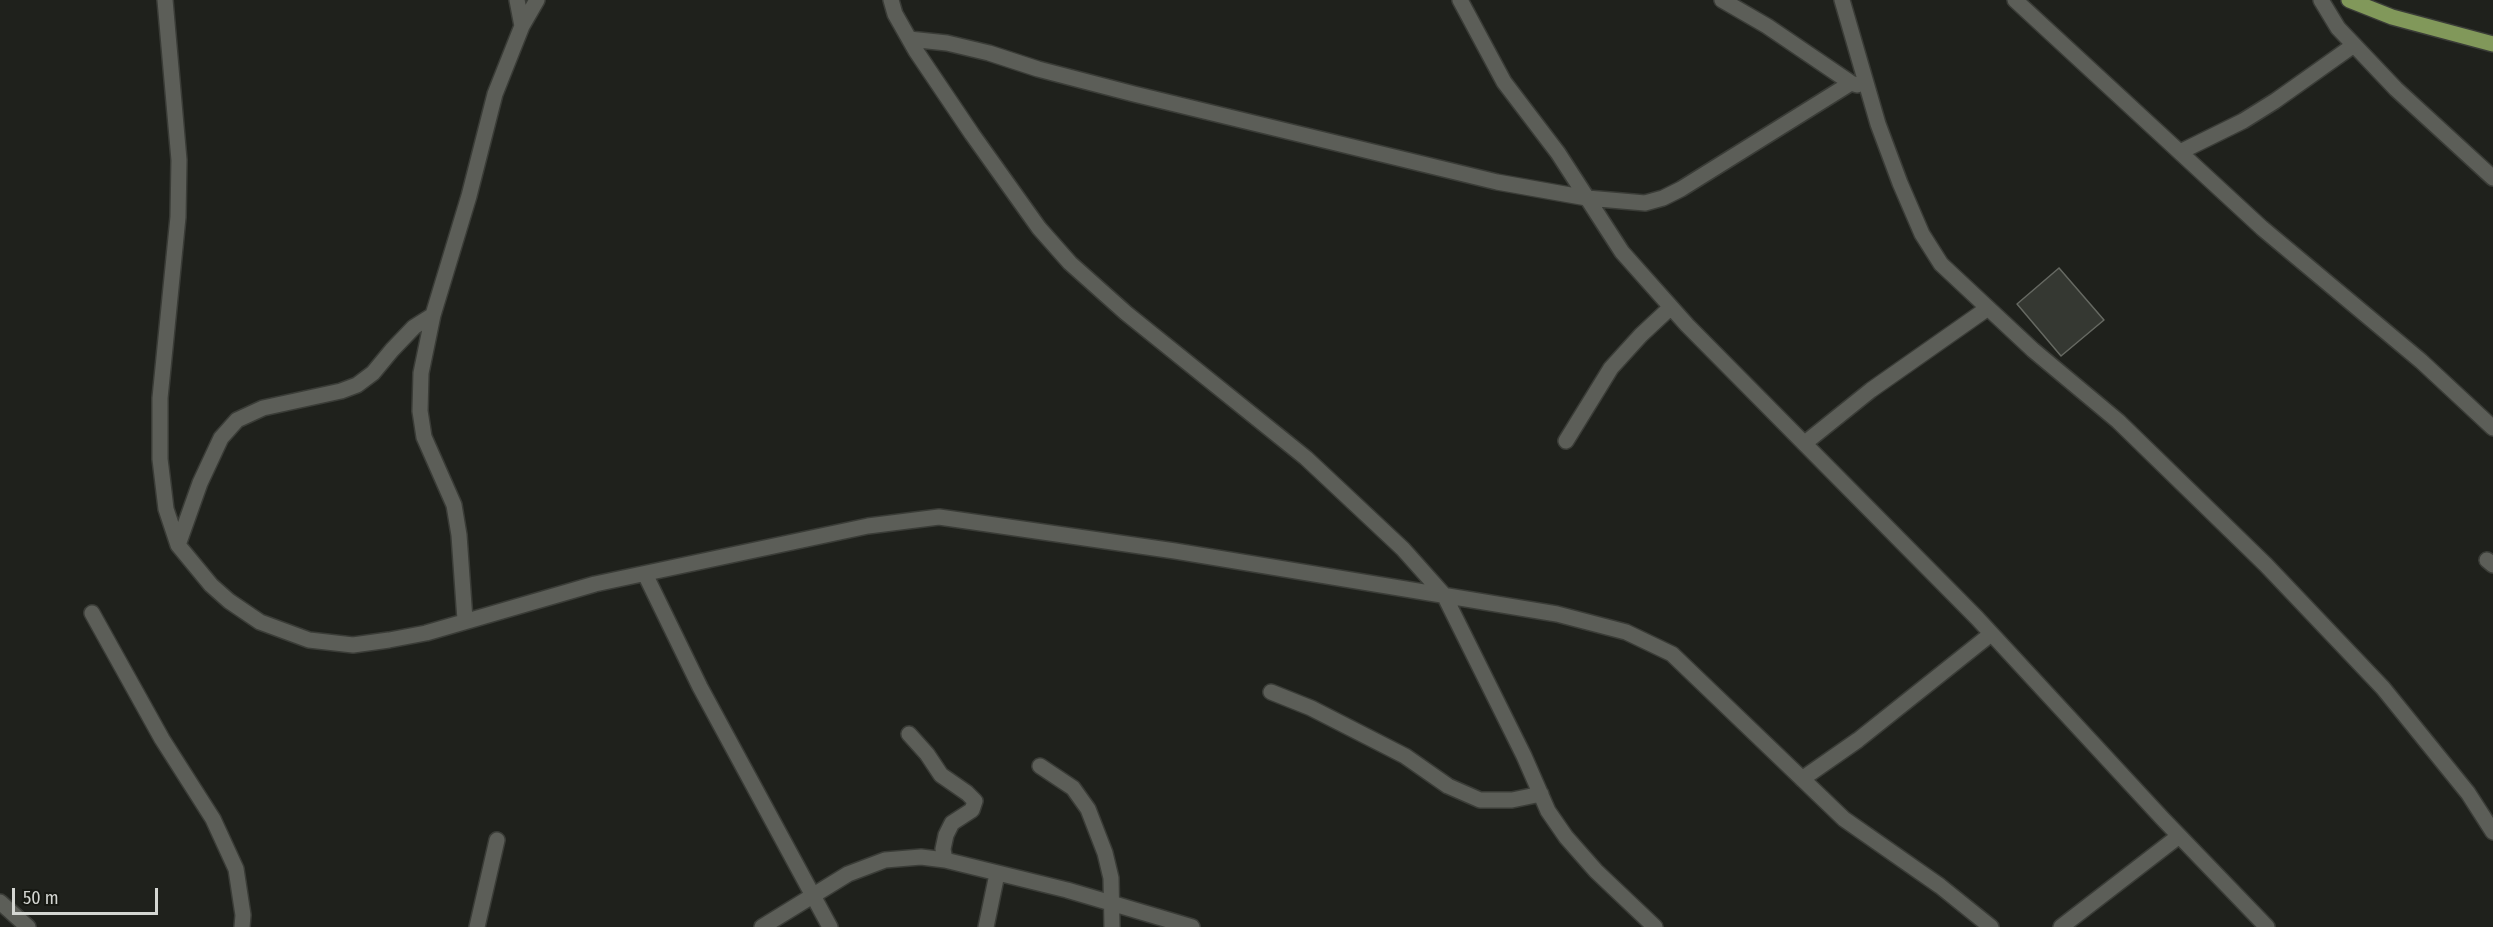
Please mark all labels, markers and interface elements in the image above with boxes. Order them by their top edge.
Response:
scale bar [15,876,160,914]
text: 50 m [23,887,59,909]

